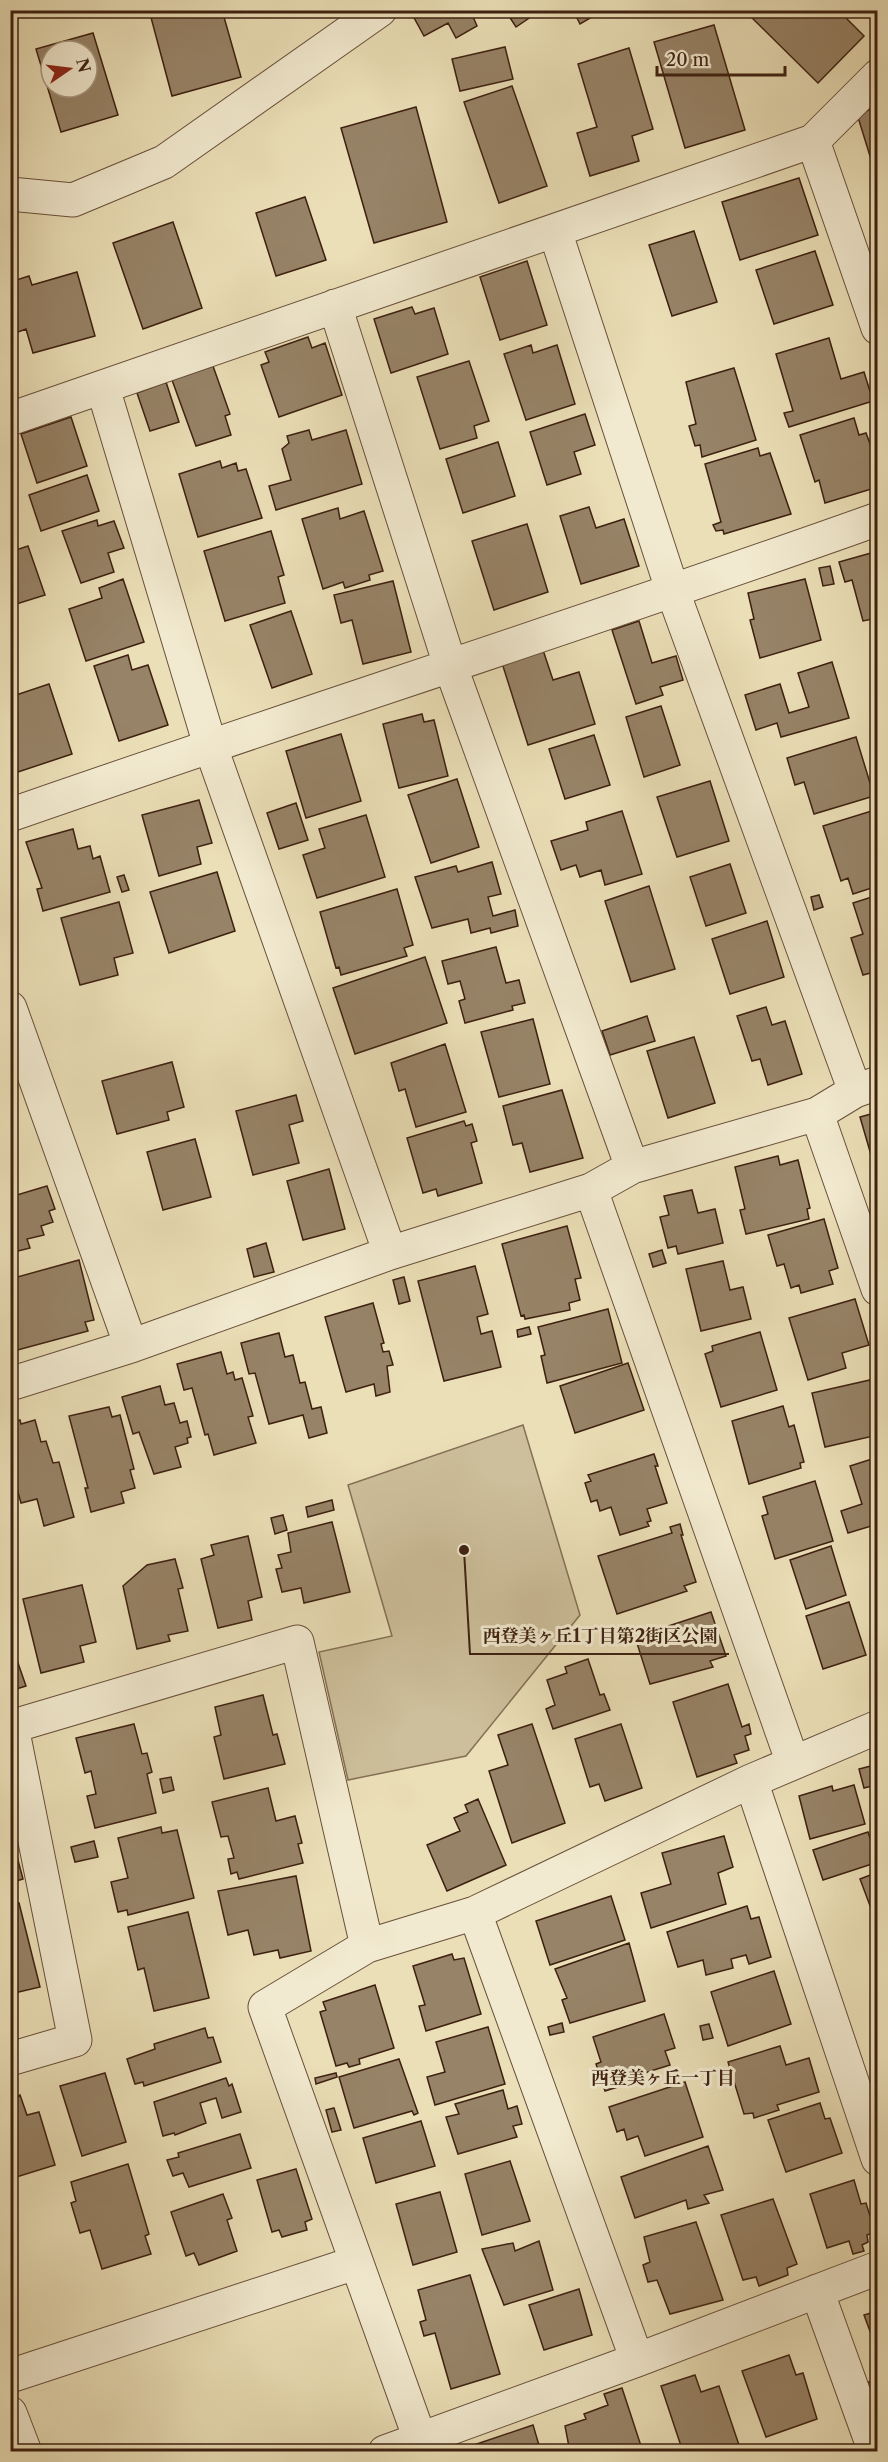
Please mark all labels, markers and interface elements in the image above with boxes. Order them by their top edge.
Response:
north arrow [39,39,99,99]
scale bar [657,39,784,77]
text: 20 m [666,49,710,71]
text: N [72,56,95,75]
callout: 西登美ヶ丘1丁目第2街区公園 [470,1618,729,1654]
text: 西登美ヶ丘1丁目第2街区公園 [483,1625,717,1647]
district label: 西登美ヶ丘一丁目 [591,2067,735,2089]

